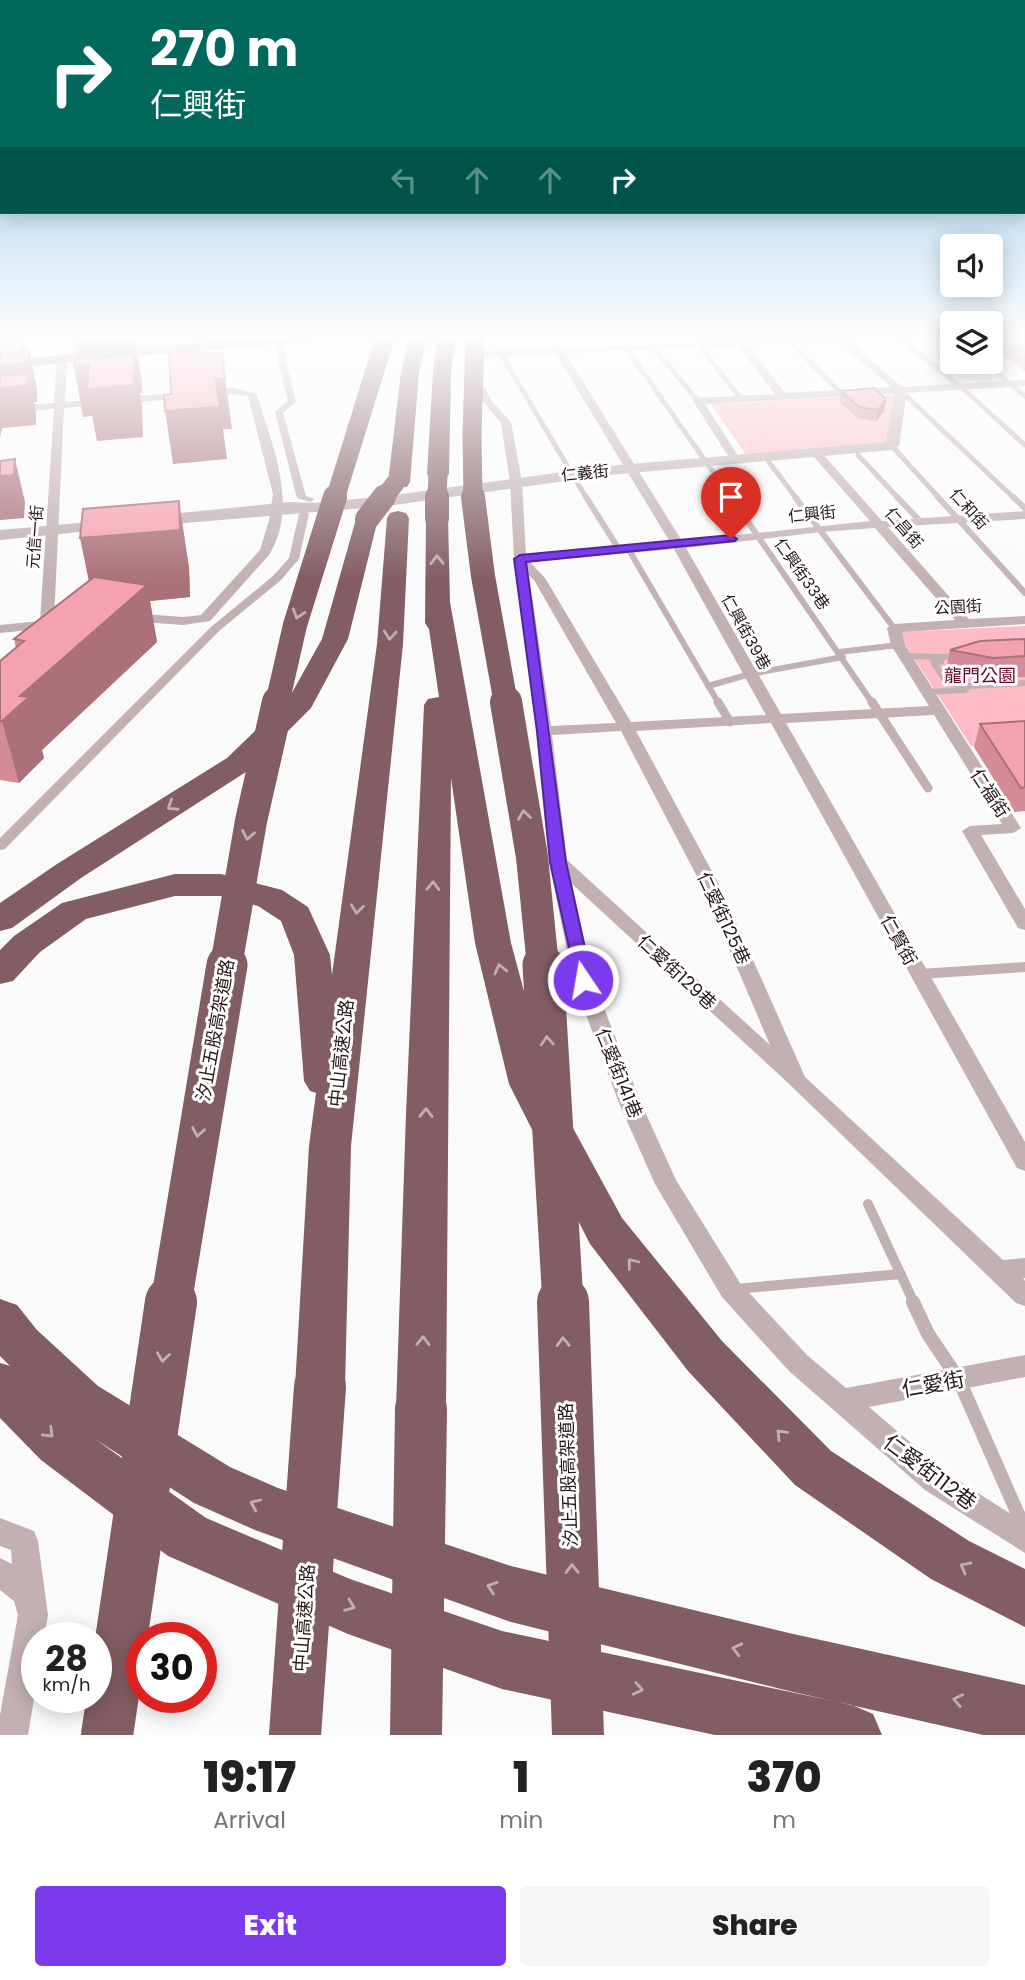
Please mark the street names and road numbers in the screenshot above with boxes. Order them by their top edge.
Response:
street label: 仁義街 [560,459,610,487]
street label: 仁和街 [944,483,994,535]
street label: 仁興街 [787,500,837,528]
street label: 仁昌街 [880,502,928,554]
street label: 元信一街 [21,504,49,570]
street label: 仁興街33巷 [769,533,835,615]
street label: 仁興街39巷 [716,590,776,674]
street label: 公園街 [933,594,983,620]
street label: 仁福街 [965,764,1015,822]
street label: 仁愛街125巷 [692,868,756,968]
street label: 仁賢街 [875,910,923,970]
street label: 仁愛街129巷 [632,929,722,1015]
street label: 汐止五股高架道路 [190,957,240,1103]
street label: 中山高速公路 [323,998,359,1108]
street label: 仁愛街141巷 [590,1024,648,1122]
street label: 仁愛街 [899,1364,967,1404]
street label: 汐止五股高架道路 [553,1403,583,1547]
street label: 仁愛街112巷 [878,1427,982,1517]
street label: 中山高速公路 [288,1563,320,1673]

